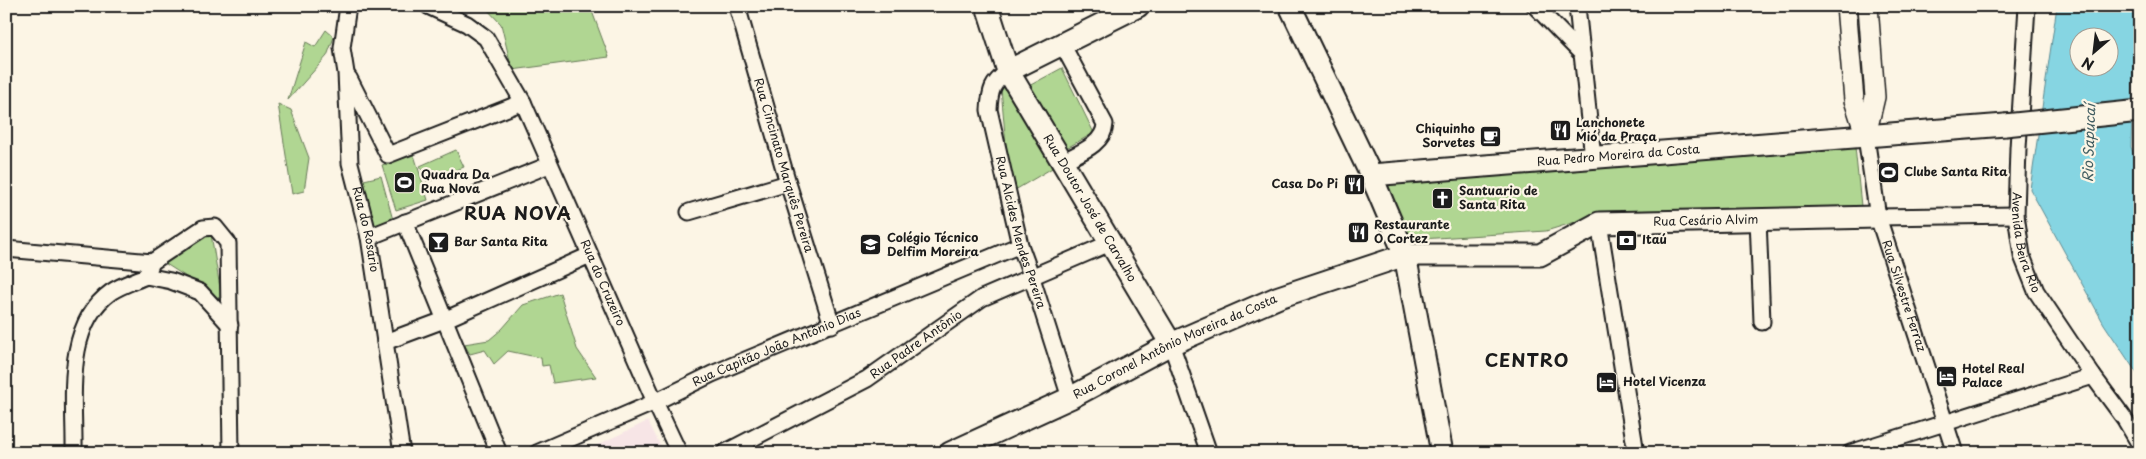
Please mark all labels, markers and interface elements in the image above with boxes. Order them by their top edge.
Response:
north arrow [2068,28,2118,78]
text: N [2078,52,2097,76]
street label: Rua Cincinato Marquês Pereira [750,76,819,255]
water label: Rio Sapucaí [2077,100,2100,182]
place label: Lanchonete Mió da Praça [1576,113,1657,145]
restaurant icon: Lanchonete Mió da Praça [1548,118,1572,142]
place label: Chiquinho Sorvetes [1415,119,1475,151]
cafe icon: Chiquinho Sorvetes [1479,124,1503,148]
street label: Rua Doutor José de Carvalho [1040,130,1142,285]
street label: Rua Pedro Moreira da Costa [1536,139,1701,170]
street label: Rua Alcides Mendes Pereira [992,154,1051,311]
sports icon: Clube Santa Rita [1876,160,1900,184]
place label: Clube Santa Rita [1904,162,2008,180]
place label: Quadra Da Rua Nova [421,165,491,197]
sports icon: Quadra Da Rua Nova [393,170,417,194]
restaurant icon: Casa Do Pi [1342,172,1366,196]
place label: Casa Do Pi [1272,174,1339,192]
place label: Santuario de Santa Rita [1459,181,1538,213]
street label: Rua do Rosário [348,184,384,273]
church icon: Santuario de Santa Rita [1431,186,1455,210]
street label: Avenida Beira Rio [2008,192,2046,295]
district label: RUA NOVA [464,199,572,226]
street label: Rua Cesário Alvim [1653,210,1759,230]
place label: Restaurante O Cortez [1374,215,1450,247]
restaurant icon: Restaurante O Cortez [1346,220,1370,244]
place label: Colégio Técnico Delfim Moreira [887,228,979,260]
bank icon: Itaú [1614,228,1638,252]
bar icon: Bar Santa Rita [426,230,450,254]
place label: Itaú [1642,230,1667,248]
place label: Bar Santa Rita [454,232,548,250]
school or university icon: Colégio Técnico Delfim Moreira [859,233,883,257]
street label: Rua do Cruzeiro [577,236,631,329]
street label: Rua Silvestre Ferraz [1878,237,1931,354]
street label: Rua Coronel Antônio Moreira da Costa [1069,289,1280,403]
street label: Rua Capitão João Antônio Dias [689,302,864,390]
street label: Rua Padre Antônio [866,305,966,382]
district label: CENTRO [1485,346,1569,373]
place label: Hotel Real Palace [1962,359,2024,391]
hotel icon: Hotel Real Palace [1934,364,1958,388]
hotel icon: Hotel Vicenza [1595,370,1619,394]
place label: Hotel Vicenza [1623,372,1706,390]

